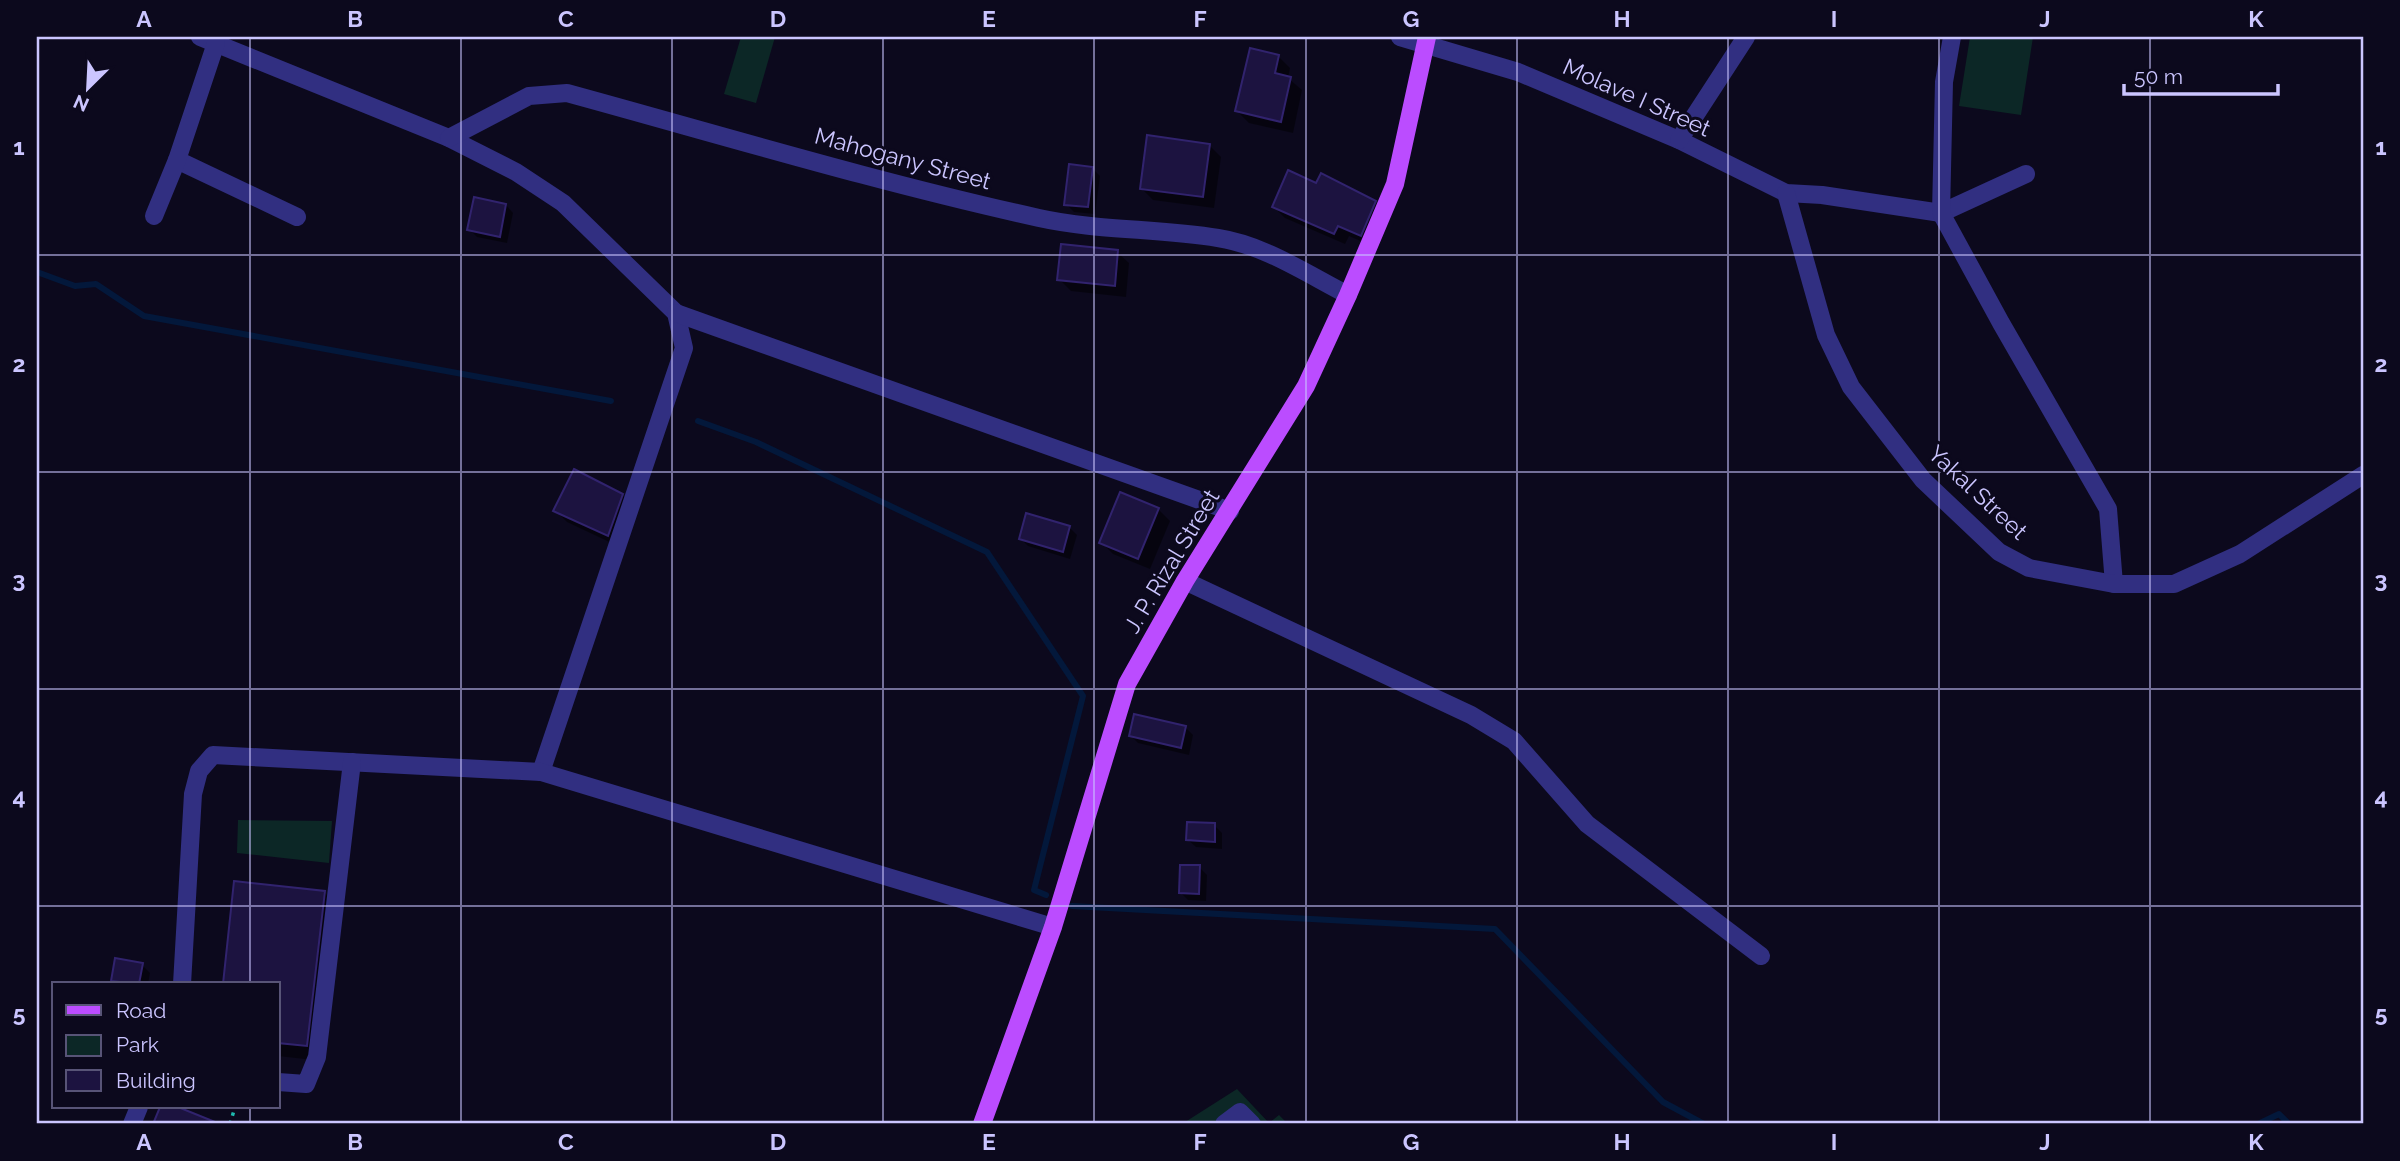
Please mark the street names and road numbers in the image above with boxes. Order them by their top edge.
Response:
street label: Molave I Street [1559,52,1715,142]
street label: Mahogany Street [812,122,994,195]
street label: Yakal Street [1923,439,2033,545]
street label: J. P. Rizal Street [1118,484,1225,638]

